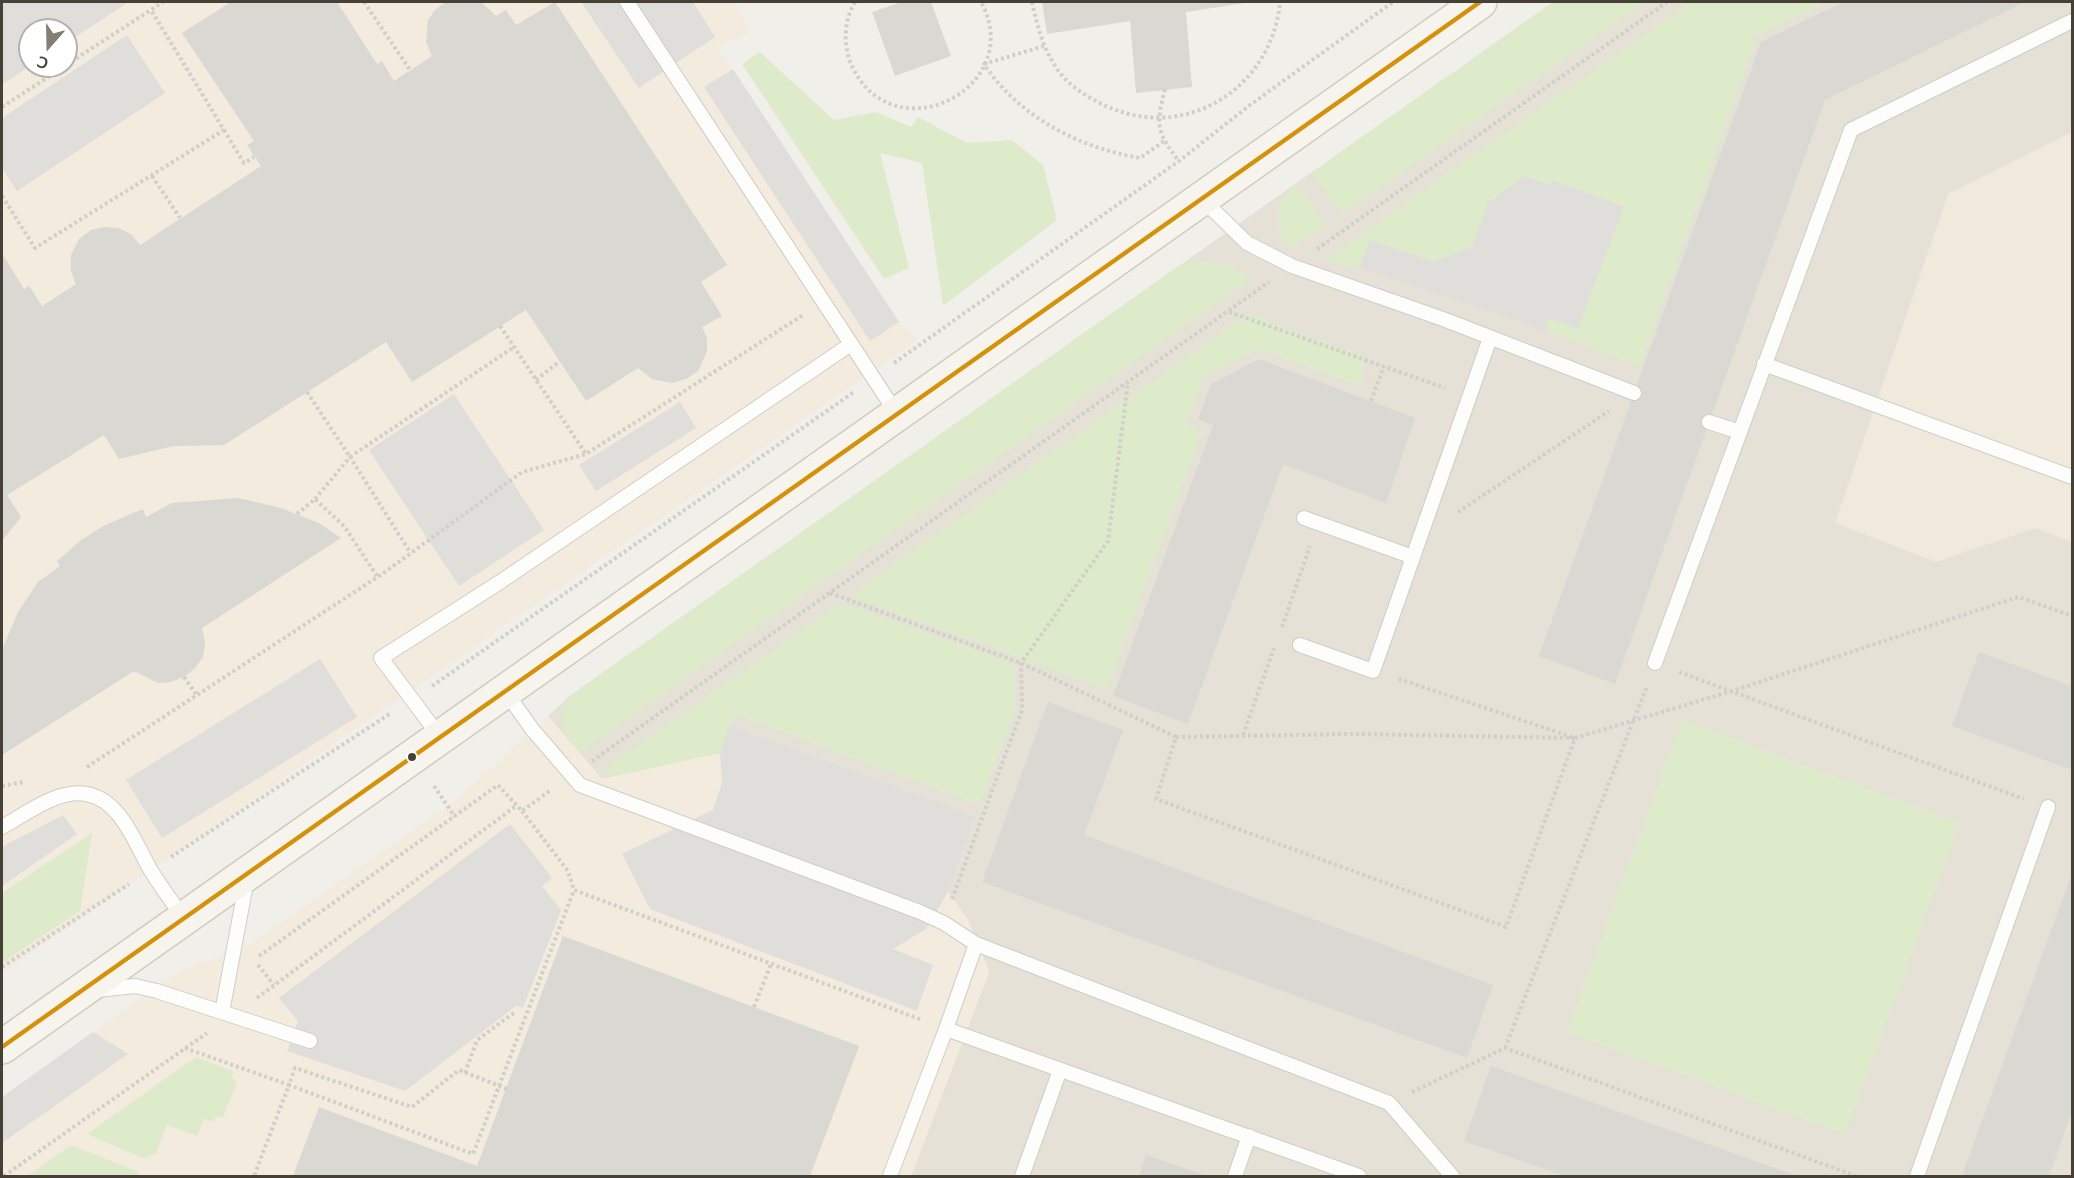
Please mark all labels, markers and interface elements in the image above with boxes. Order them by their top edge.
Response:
north arrow [18,18,78,78]
text: С [34,52,51,74]
unlabelled marker [406,751,418,763]

